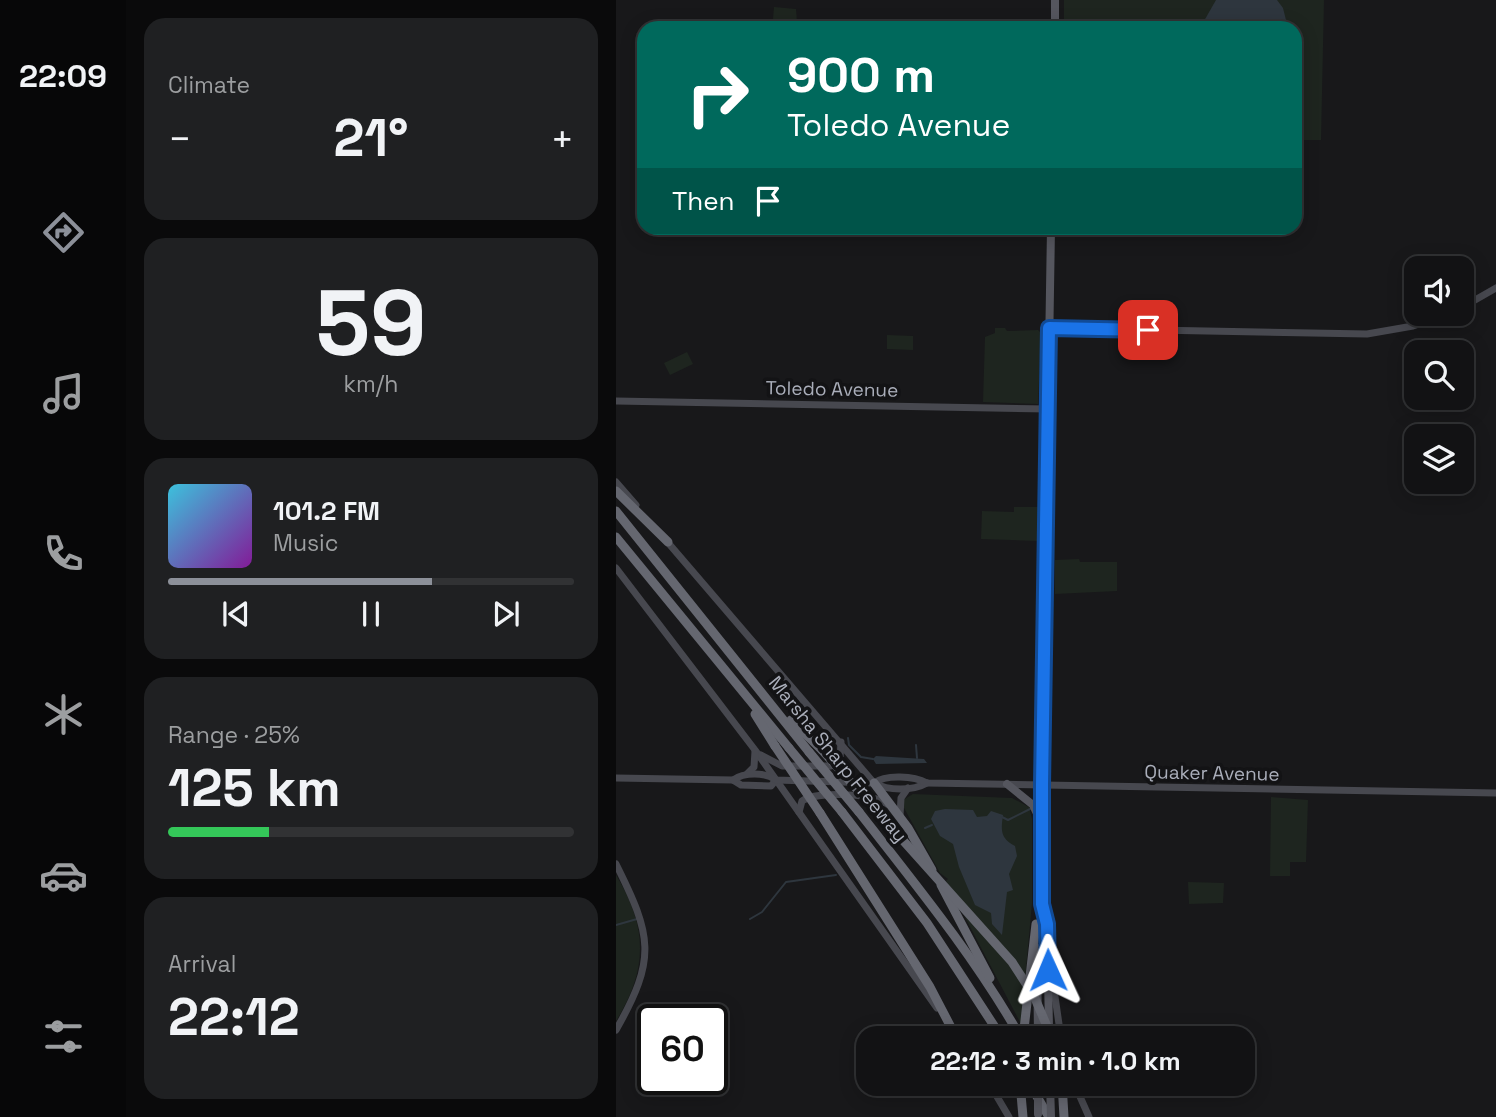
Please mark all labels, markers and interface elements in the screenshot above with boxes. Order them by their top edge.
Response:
text: 900 m [787,44,935,106]
icon: right [672,49,763,140]
text: 22:09 [19,56,107,96]
text: Climate [168,70,250,100]
text: 21° [334,105,408,171]
text: Toledo Avenue [787,105,1010,145]
text: − [168,115,192,163]
text: + [550,115,574,163]
icon: arrive [749,182,787,220]
text: Then [672,184,735,218]
icon: directions [39,208,88,257]
map controls [1404,256,1474,494]
button: sound [1404,256,1474,326]
text: 59 [316,265,426,382]
pin [1118,300,1178,360]
icon: arrive [1129,311,1167,349]
button: search [1404,340,1474,410]
icon: music [39,369,88,418]
text: km/h [344,369,398,399]
street label: Toledo Avenue [765,375,899,403]
button: layers [1404,424,1474,494]
text: 101.2 FM [273,494,380,528]
text: Music [273,528,338,558]
icon: phone [39,529,88,578]
icon: previous [217,595,255,633]
icon: pause [352,595,390,633]
icon: next [487,595,525,633]
street label: Marsha Sharp Freeway [763,671,913,847]
icon: climate [39,690,88,739]
text: Range · 25% [168,720,300,750]
text: 125 km [168,755,341,821]
street label: Quaker Avenue [1144,759,1280,787]
icon: car [39,851,88,900]
position arrow [1011,933,1085,1007]
text: Arrival [168,949,236,979]
text: 22:12 [168,984,300,1050]
speed limit sign: 60 [637,1004,728,1095]
icon: filters [39,1012,88,1061]
text: 22:12 · 3 min · 1.0 km [930,1044,1181,1078]

